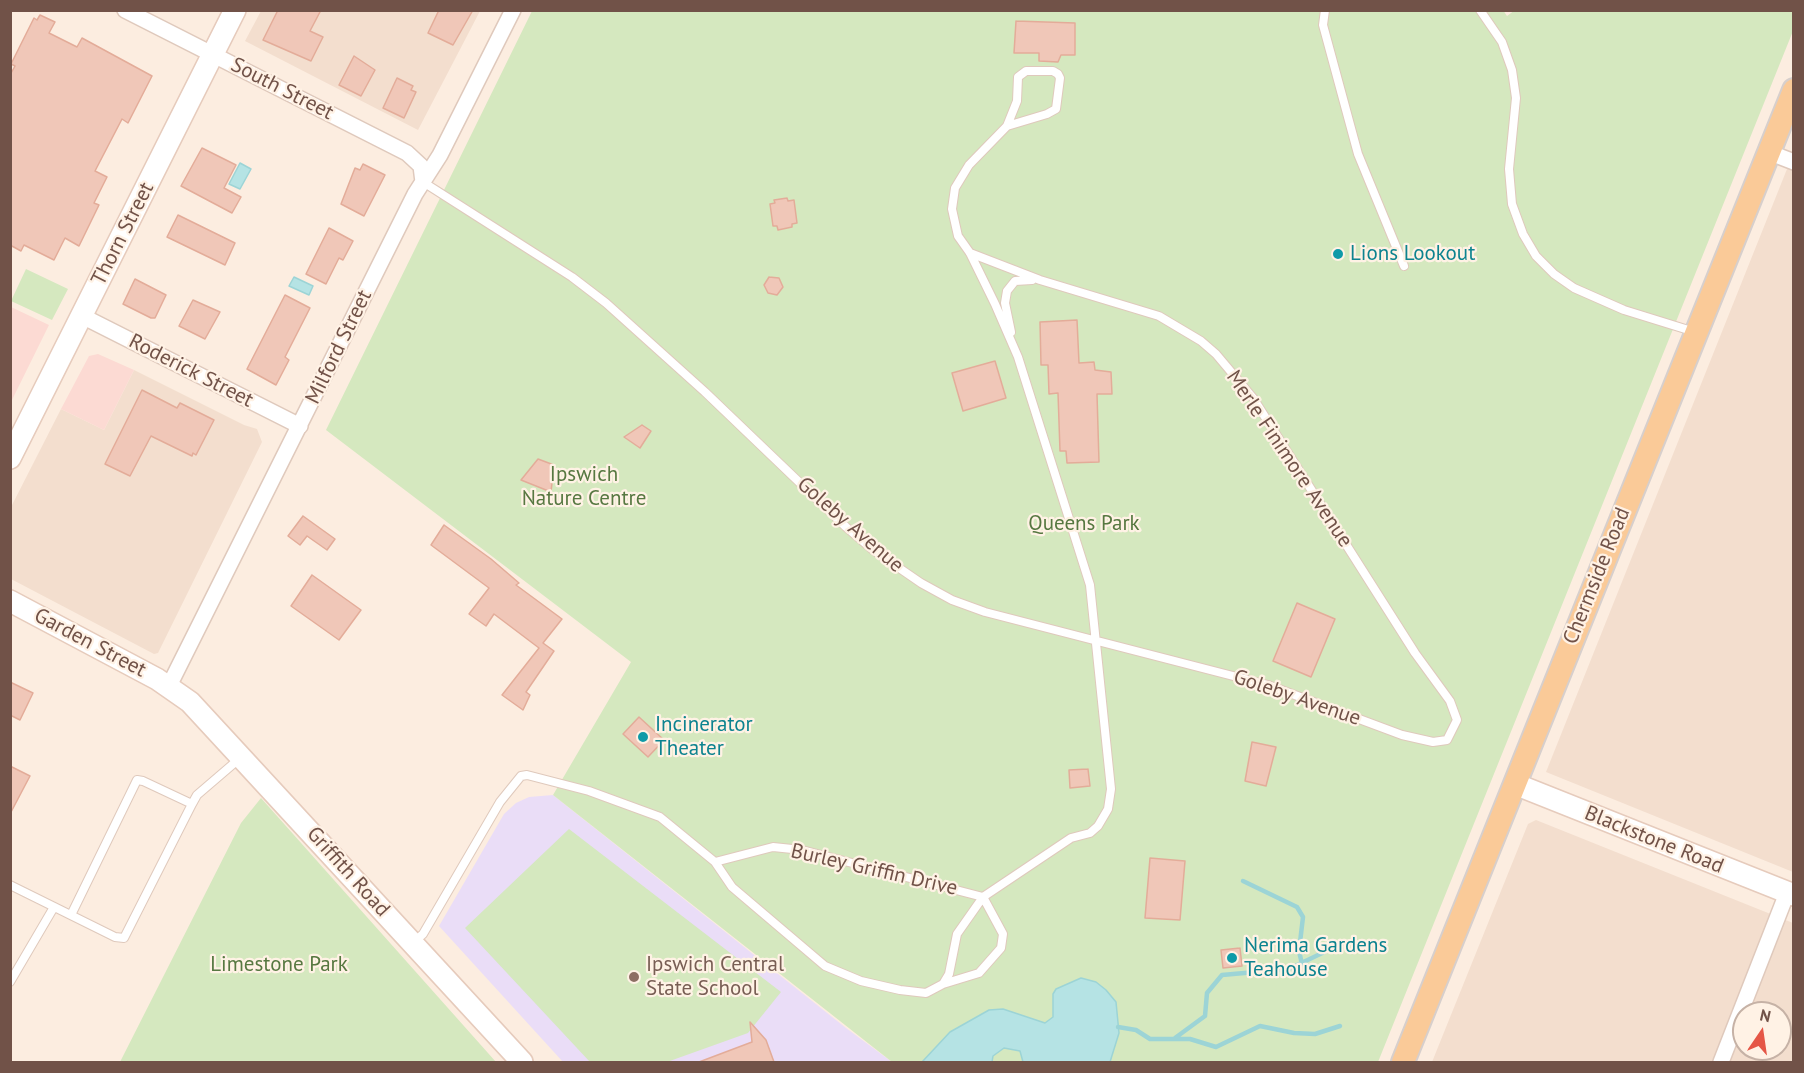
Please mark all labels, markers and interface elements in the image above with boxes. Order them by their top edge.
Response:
street label: South Street [227,52,337,126]
street label: Thorn Street [86,178,160,290]
place label: Lions Lookout [1350,241,1475,267]
marker: Lions Lookout [1331,247,1345,261]
street label: Milford Street [301,286,377,408]
street label: Roderick Street [125,329,257,413]
street label: Merle Finimore Avenue [1220,366,1358,552]
park label: Ipswich Nature Centre [522,462,646,512]
street label: Goleby Avenue [792,472,908,578]
street label: Chermside Road [1558,504,1636,648]
park label: Queens Park [1028,511,1140,537]
street label: Garden Street [30,603,150,683]
street label: Goleby Avenue [1230,664,1364,732]
place label: Incinerator Theater [655,712,753,762]
marker: Incinerator Theater [636,730,650,744]
street label: Blackstone Road [1581,801,1727,879]
street label: Griffith Road [301,822,395,922]
street label: Burley Griffin Drive [788,839,960,901]
place label: Nerima Gardens Teahouse [1244,933,1387,983]
marker: Nerima Gardens Teahouse [1225,951,1239,965]
park label: Limestone Park [210,952,348,978]
place label: Ipswich Central State School [646,952,784,1002]
marker: Ipswich Central State School [627,970,641,984]
north arrow [1732,1001,1792,1061]
text: N [1758,1004,1773,1026]

